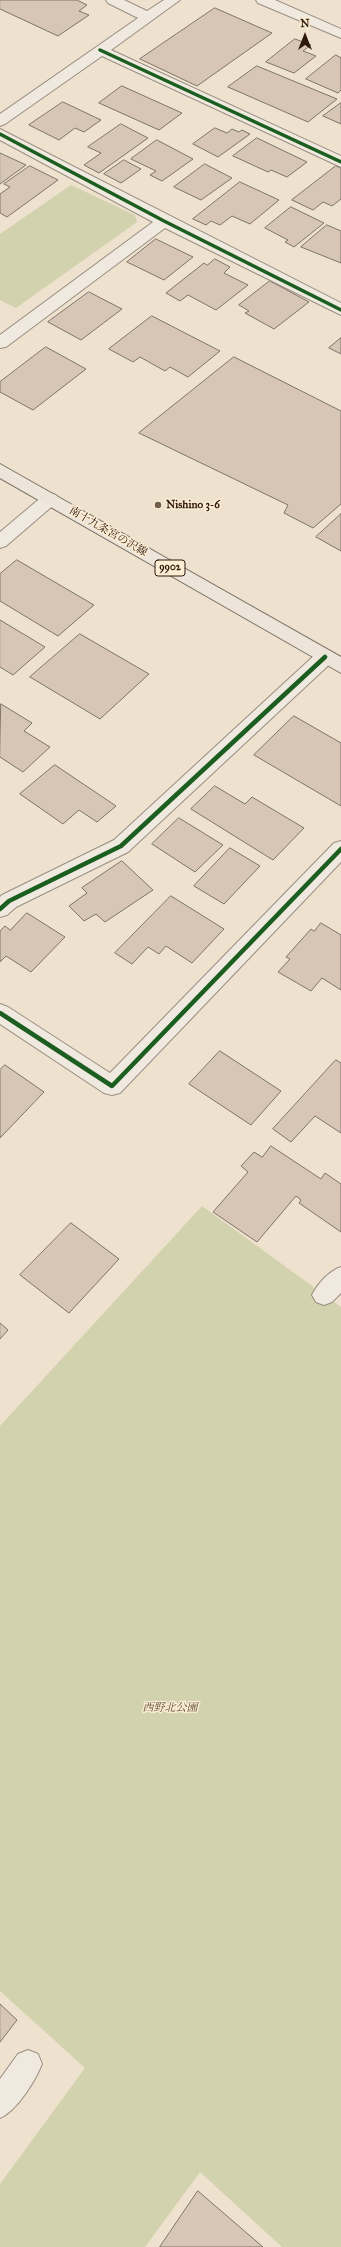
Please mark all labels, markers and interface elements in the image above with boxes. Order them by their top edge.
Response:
north arrow [285,16,325,56]
text: N [300,17,310,30]
place label: Nishino 3-6 [166,498,220,512]
marker: Nishino 3-6 [153,500,163,510]
street label: 南十九条宮の沢線 [67,504,149,560]
road number: 9902 [155,560,185,576]
park label: 西野北公園 [143,1701,197,1715]

